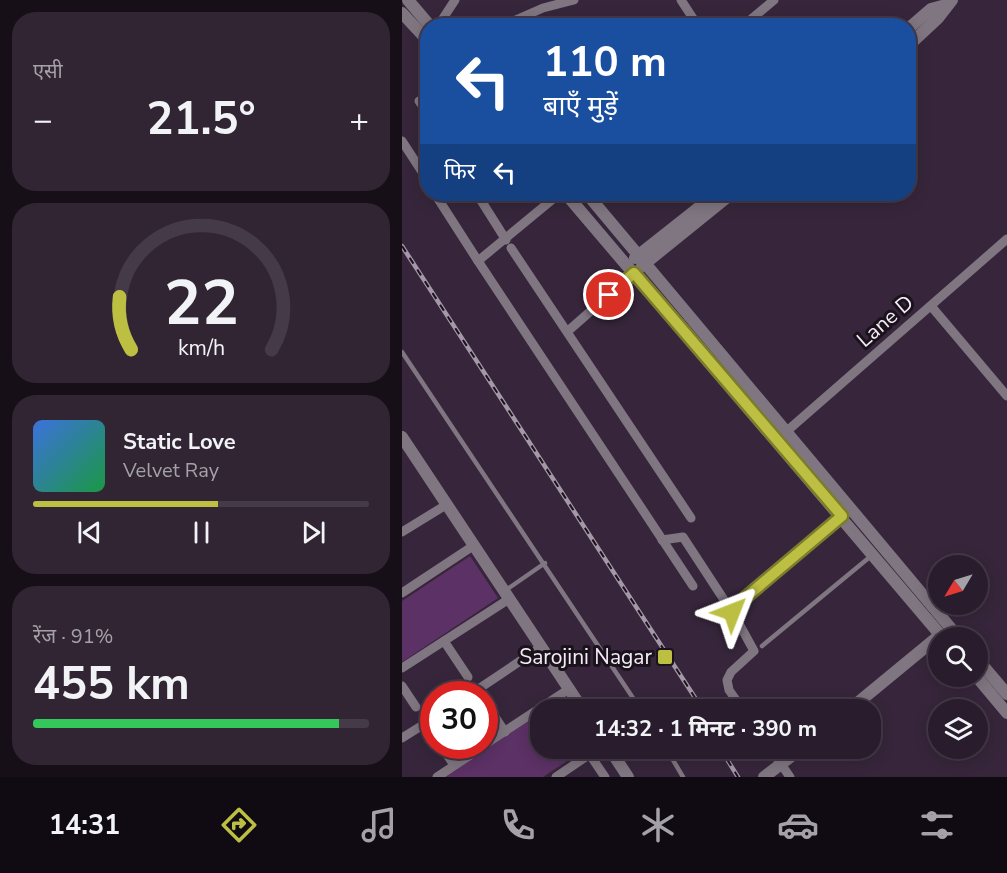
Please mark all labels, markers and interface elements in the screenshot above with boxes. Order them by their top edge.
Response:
text: 110 m [543,34,667,91]
icon: left [444,42,522,120]
text: एसी [33,58,63,85]
text: बाएँ मुड़ें [543,88,618,125]
text: 21.5° [146,89,256,150]
text: − [33,98,53,143]
text: + [349,98,369,143]
icon: left [488,156,521,189]
text: फिर [444,157,476,187]
text: 22 [164,261,238,346]
pin [583,269,634,320]
icon: arrive [592,278,625,311]
street label: Lane D [851,289,919,353]
text: km/h [177,333,225,363]
text: Static Love [123,427,236,457]
text: Velvet Ray [123,457,219,484]
icon: previous [73,516,106,549]
icon: pause [185,516,218,549]
icon: next [297,516,330,549]
north arrow [928,555,988,615]
map controls [928,555,988,759]
position arrow [700,580,764,644]
text: रेंज · 91% [33,623,113,650]
button: search [928,627,988,687]
place label: Sarojini Nagar [519,643,652,671]
marker: Sarojini Nagar [656,648,674,666]
text: 455 km [33,654,190,715]
speed limit sign: 30 [420,681,498,759]
button: layers [928,699,988,759]
text: 14:32 · 1 मिनट · 390 m [594,714,817,744]
icon: directions [218,804,260,846]
icon: music [358,804,400,846]
icon: phone [497,804,539,846]
icon: climate [637,804,679,846]
icon: car [777,804,819,846]
icon: filters [916,804,958,846]
text: 14:31 [49,807,120,844]

